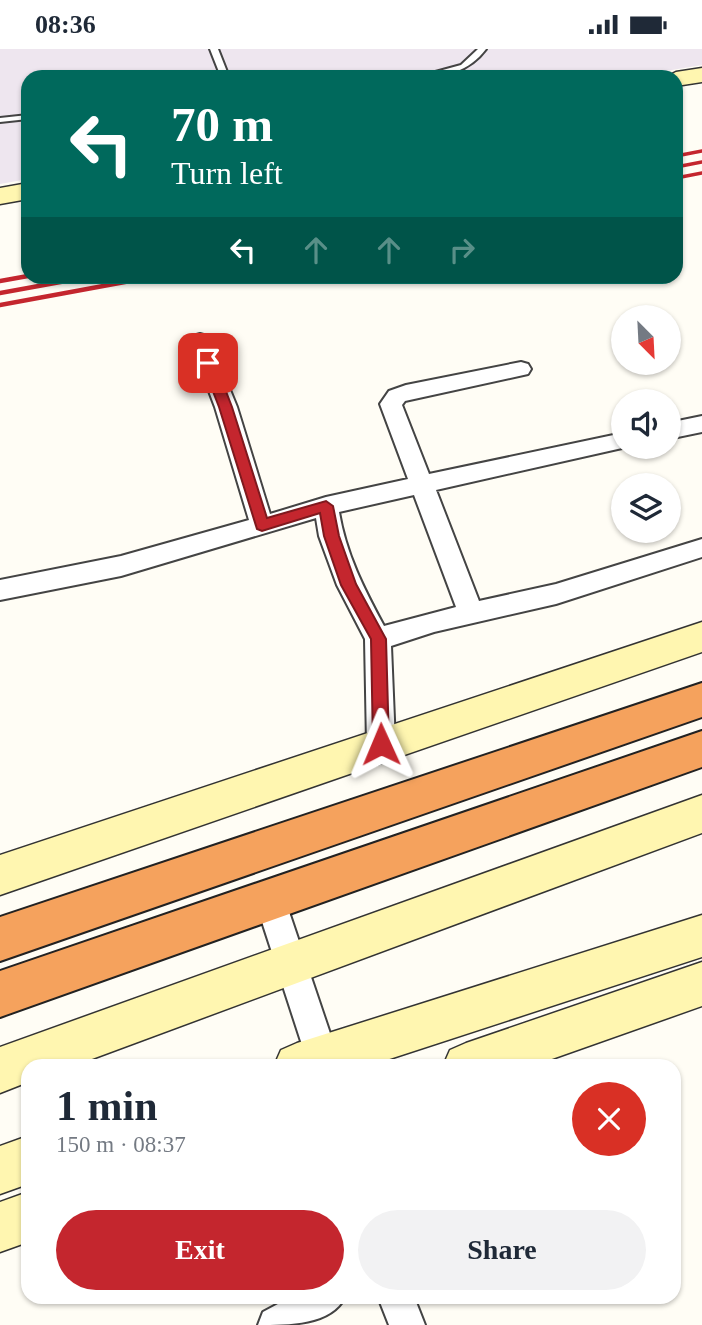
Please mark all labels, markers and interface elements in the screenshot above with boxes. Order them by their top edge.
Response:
text: 08:36 [35,10,96,39]
text: 70 m [171,97,273,152]
icon: left [56,98,147,189]
text: Turn left [171,155,283,191]
icon: left [224,231,262,269]
icon: ahead [297,231,335,269]
icon: ahead [370,231,408,269]
icon: right [443,231,481,269]
north arrow [611,305,681,375]
map controls [611,305,681,543]
pin [178,333,238,393]
icon: arrive [189,344,227,382]
button: sound [611,389,681,459]
button: layers [611,473,681,543]
position arrow [344,707,418,781]
button: close [572,1082,646,1156]
text: 1 min [56,1083,158,1129]
text: 150 m · 08:37 [56,1132,186,1157]
button: Exit [56,1210,344,1290]
button: Share [358,1210,646,1290]

